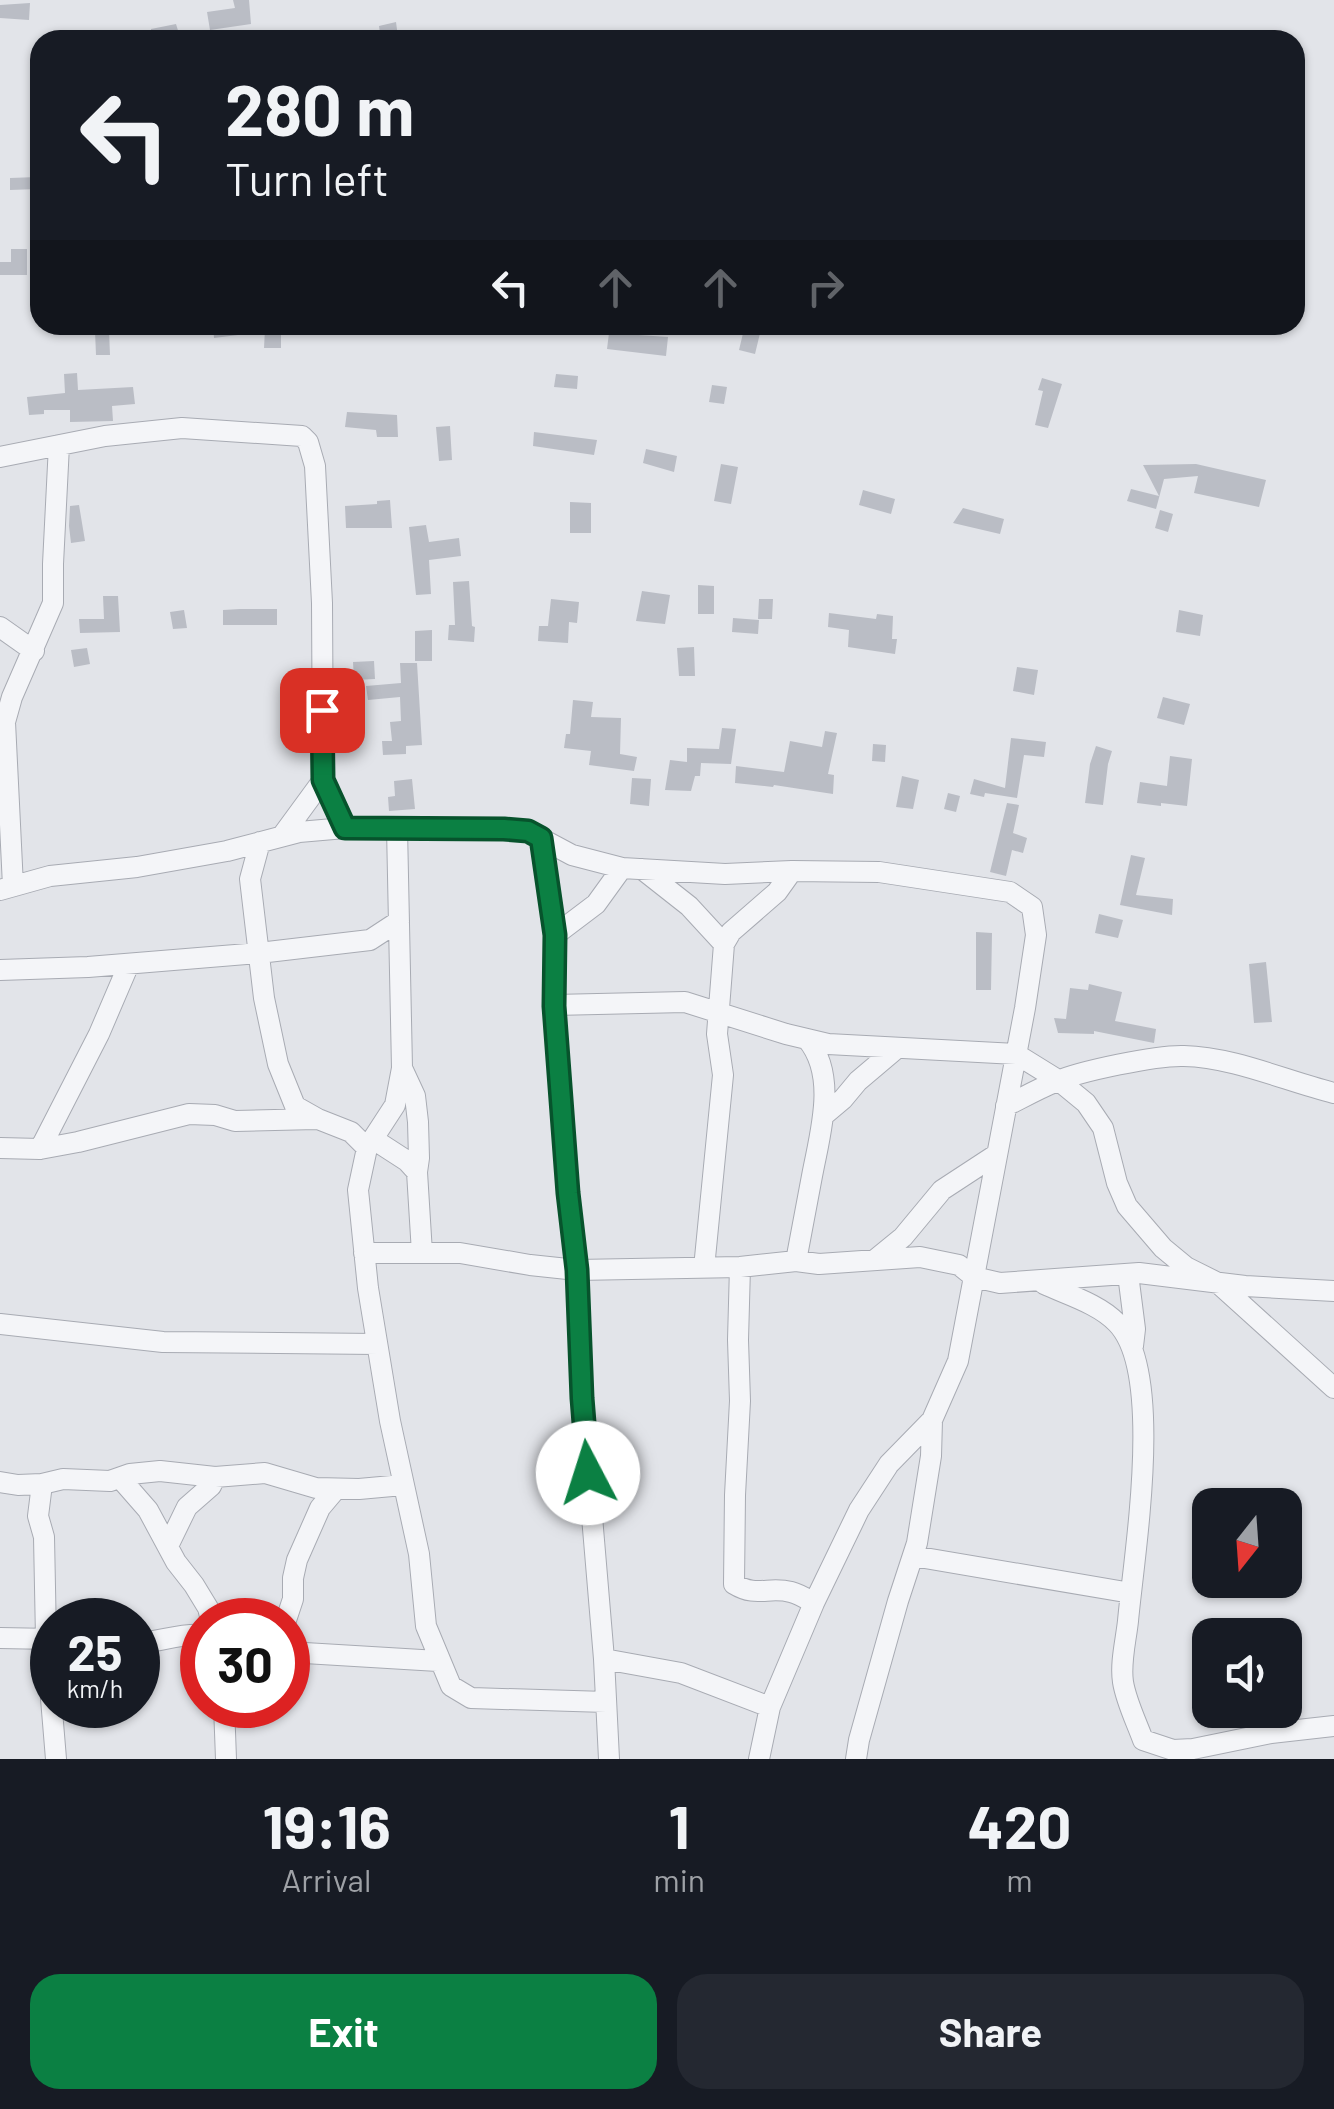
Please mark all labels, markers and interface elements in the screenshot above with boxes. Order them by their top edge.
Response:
text: 280 m [225,66,414,150]
icon: left [60,70,190,200]
text: Turn left [225,151,389,205]
icon: left [483,260,538,315]
icon: ahead [588,260,643,315]
icon: ahead [693,260,748,315]
icon: right [798,260,853,315]
pin [280,668,365,753]
icon: arrive [295,683,350,738]
position arrow [536,1421,640,1525]
north arrow [1192,1488,1302,1598]
map controls [1192,1488,1302,1728]
speed limit sign: 30 [180,1598,310,1728]
button: sound [1192,1618,1302,1728]
text: 25 [68,1621,122,1681]
text: km/h [67,1673,123,1703]
text: 19:16 [262,1789,391,1861]
text: 1 [669,1789,690,1861]
text: 420 [967,1789,1072,1861]
text: Arrival [282,1860,371,1898]
text: min [653,1860,705,1898]
text: m [1006,1860,1033,1898]
button: Exit [30,1974,657,2089]
button: Share [677,1974,1304,2089]

